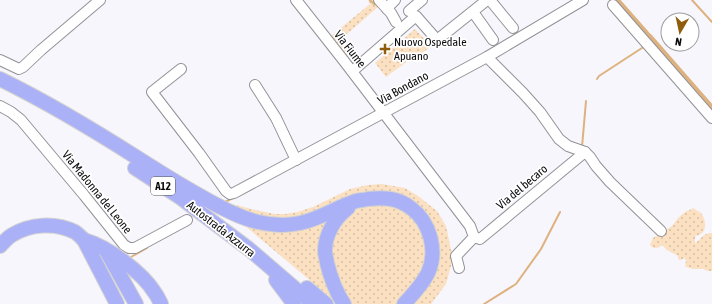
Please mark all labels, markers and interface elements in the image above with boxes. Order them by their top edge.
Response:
north arrow [660,12,700,52]
street label: Via Fiume [331,28,369,70]
place label: Nuovo Ospedale Apuano [394,35,467,63]
text: N [674,35,683,48]
marker: Nuovo Ospedale Apuano [379,43,391,55]
street label: Via Bondano [375,68,431,108]
street label: Via Madonna del Leone [59,148,135,236]
street label: Via del becaro [494,161,551,212]
road number: A12 [151,177,175,195]
street label: Autostrada Azzurra [184,198,258,260]

